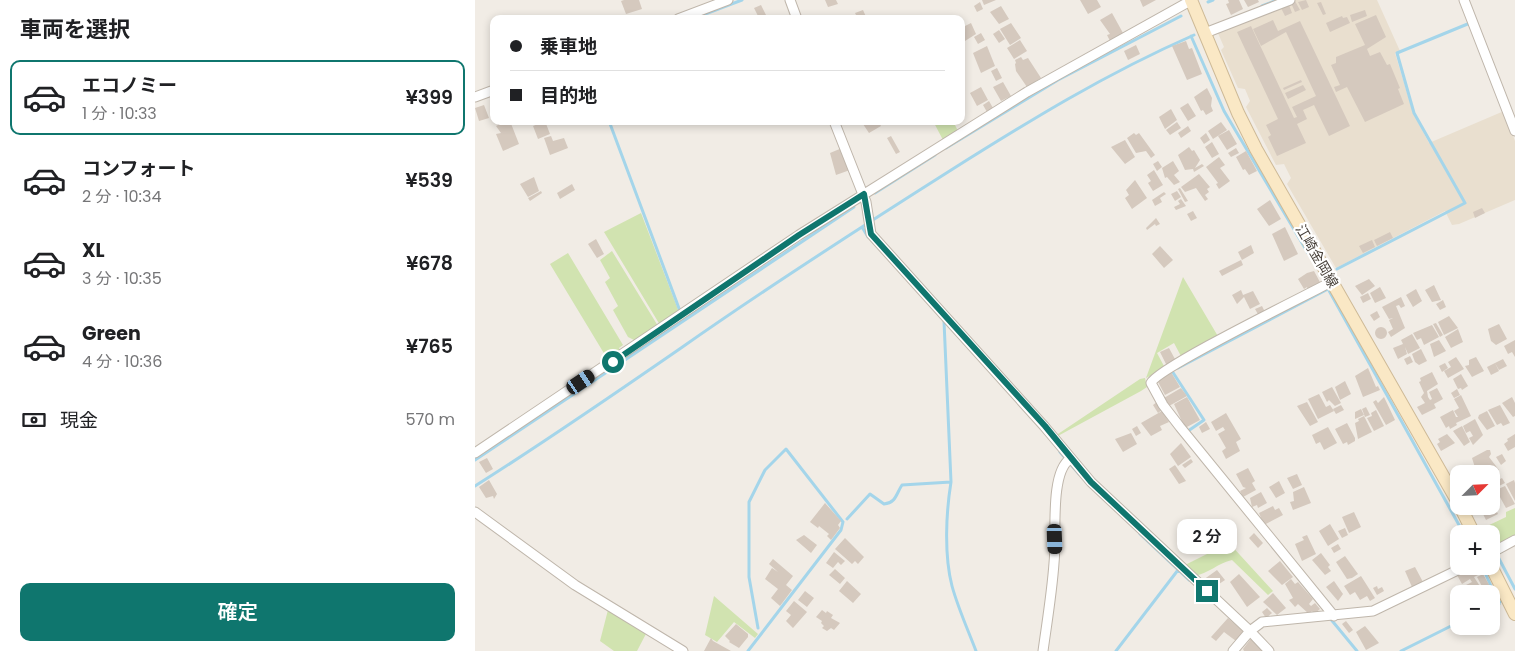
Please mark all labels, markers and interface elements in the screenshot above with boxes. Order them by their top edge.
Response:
text: 車両を選択 [20,14,130,45]
text: 乗車地 [540,33,597,60]
text: エコノミー [82,72,177,99]
icon: car [22,75,67,120]
text: 目的地 [540,82,597,109]
text: ¥399 [406,84,453,111]
text: 1 分 · 10:33 [82,102,157,125]
text: コンフォート [82,155,195,182]
icon: car [22,158,67,203]
text: ¥539 [405,167,453,194]
text: 2 分 · 10:34 [82,185,161,208]
street label: 江崎金岡線 [1291,221,1343,291]
text: XL [82,237,105,264]
icon: car [22,241,67,286]
text: ¥678 [406,250,453,277]
text: 3 分 · 10:35 [82,267,162,290]
text: Green [82,320,141,347]
icon: car [22,324,67,369]
text: ¥765 [406,333,453,360]
text: 4 分 · 10:36 [82,350,162,373]
route start [602,351,624,373]
car [564,367,597,397]
icon: cash [20,406,48,434]
text: 現金 [60,407,98,434]
text: 570 m [405,408,455,431]
north arrow [1450,465,1500,515]
map controls [1450,465,1500,635]
callout: 2 分 [1177,518,1237,554]
car [1046,524,1063,554]
text: 2 分 [1193,525,1222,548]
button: + [1450,525,1500,575]
route end [1196,580,1218,602]
button: 確定 [20,583,455,641]
button: − [1450,585,1500,635]

